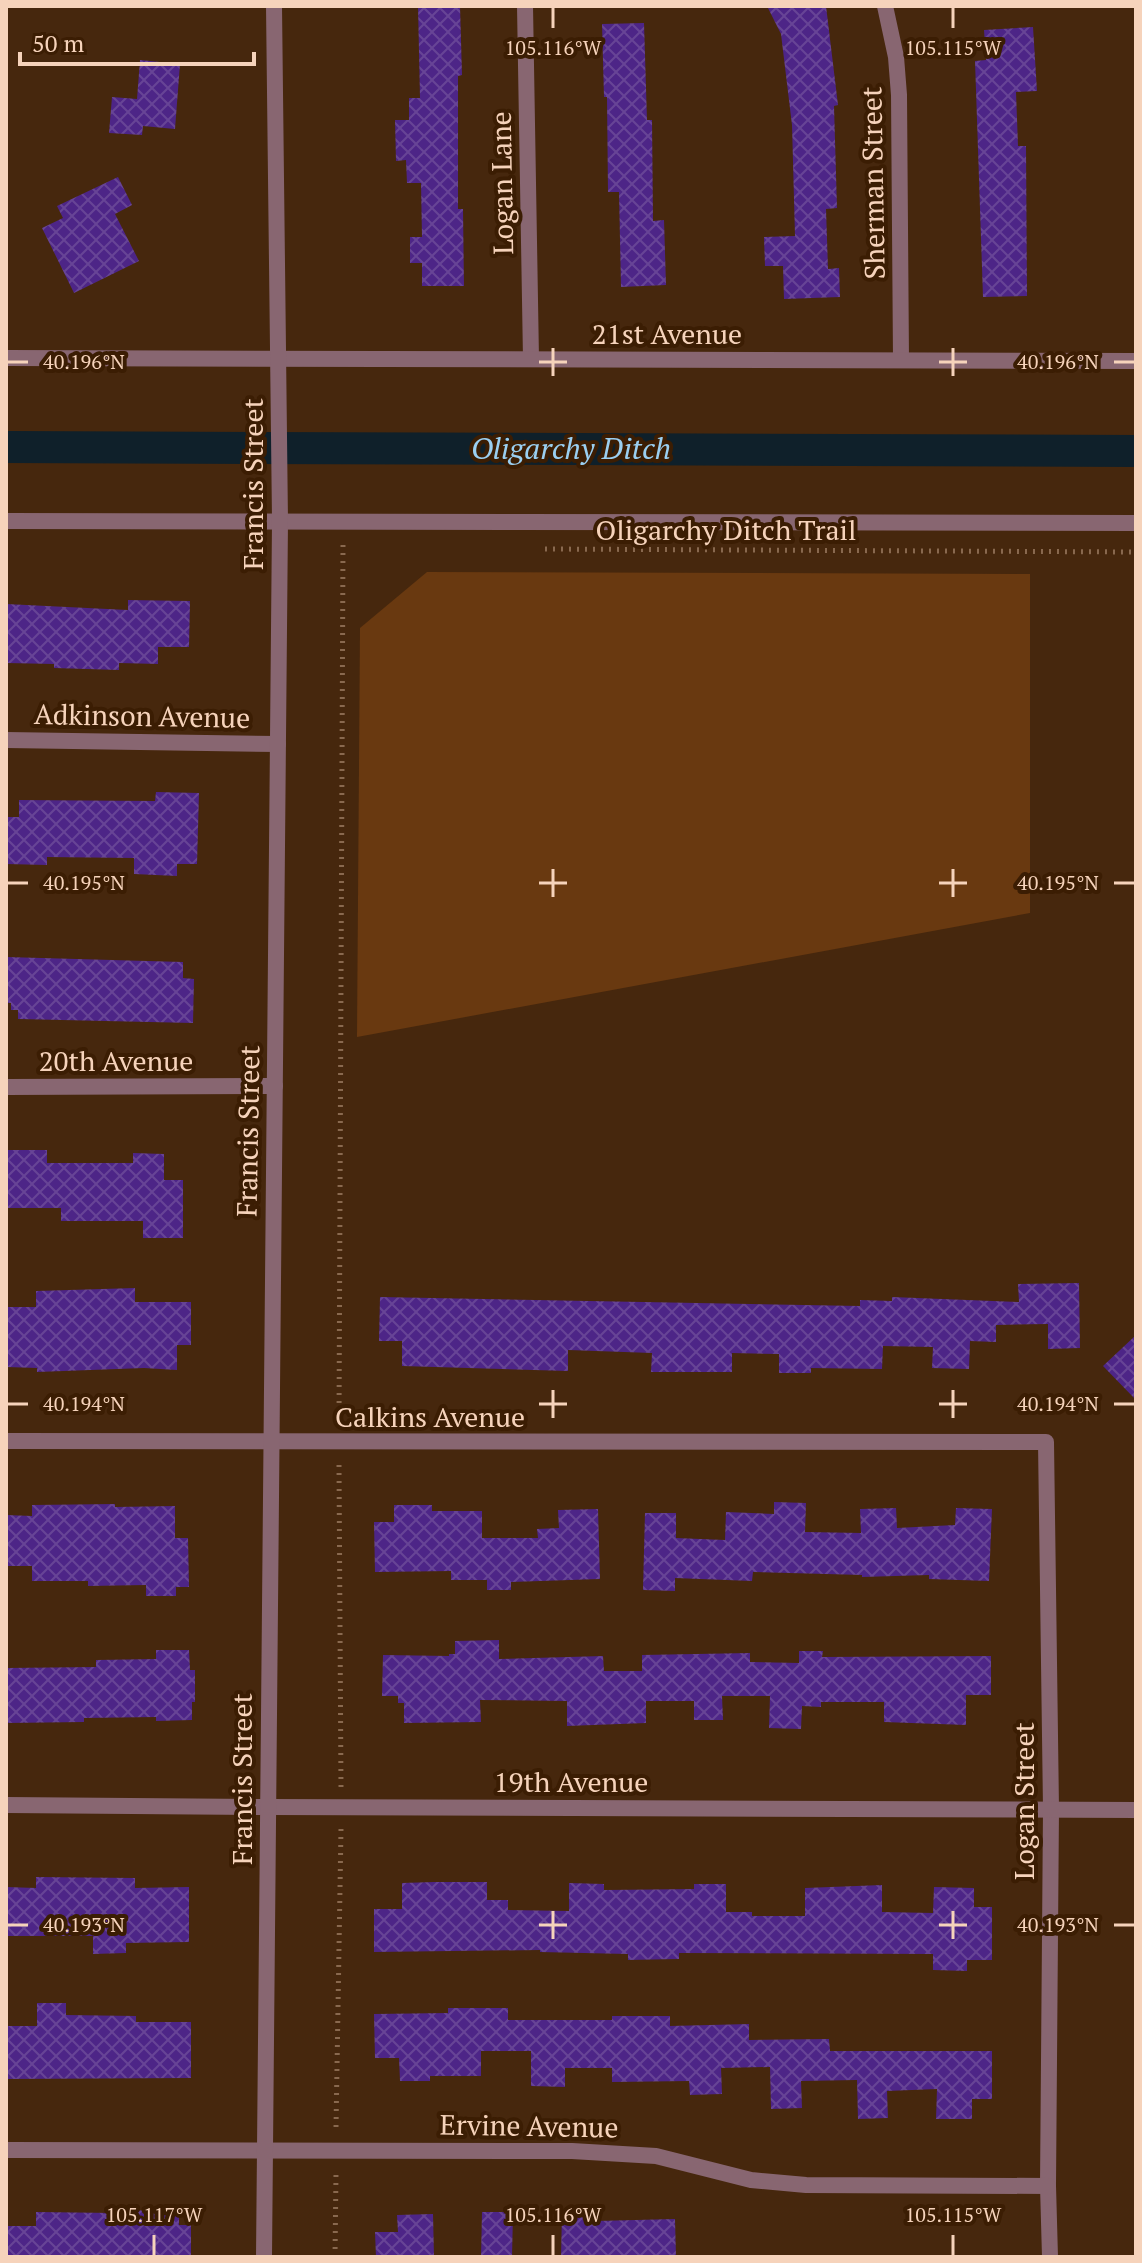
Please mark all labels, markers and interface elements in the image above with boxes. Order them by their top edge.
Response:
scale bar [20,16,254,66]
text: 50 m [32,27,84,59]
text: 105.116°W [505,34,602,61]
text: 105.115°W [905,34,1002,61]
street label: Sherman Street [852,86,893,280]
street label: Logan Lane [482,111,521,255]
street label: 21st Avenue [592,315,742,352]
text: 40.196°N [43,348,125,375]
text: 40.196°N [1017,348,1099,375]
street label: Francis Street [234,397,271,570]
water label: Oligarchy Ditch [471,428,671,468]
street label: Oligarchy Ditch Trail [596,511,856,548]
street label: Adkinson Avenue [34,695,250,736]
text: 40.195°N [43,869,125,896]
text: 40.195°N [1017,869,1099,896]
street label: 20th Avenue [39,1042,193,1079]
street label: Francis Street [228,1044,268,1217]
text: 40.194°N [43,1390,125,1417]
text: 40.194°N [1017,1390,1099,1417]
street label: Calkins Avenue [335,1398,525,1435]
street label: Francis Street [223,1692,260,1865]
street label: Logan Street [1005,1721,1042,1880]
street label: 19th Avenue [494,1763,648,1800]
text: 40.193°N [43,1911,125,1938]
text: 40.193°N [1017,1911,1099,1938]
street label: Ervine Avenue [439,2105,619,2146]
text: 105.117°W [106,2201,203,2228]
text: 105.116°W [505,2201,602,2228]
text: 105.115°W [905,2201,1002,2228]

